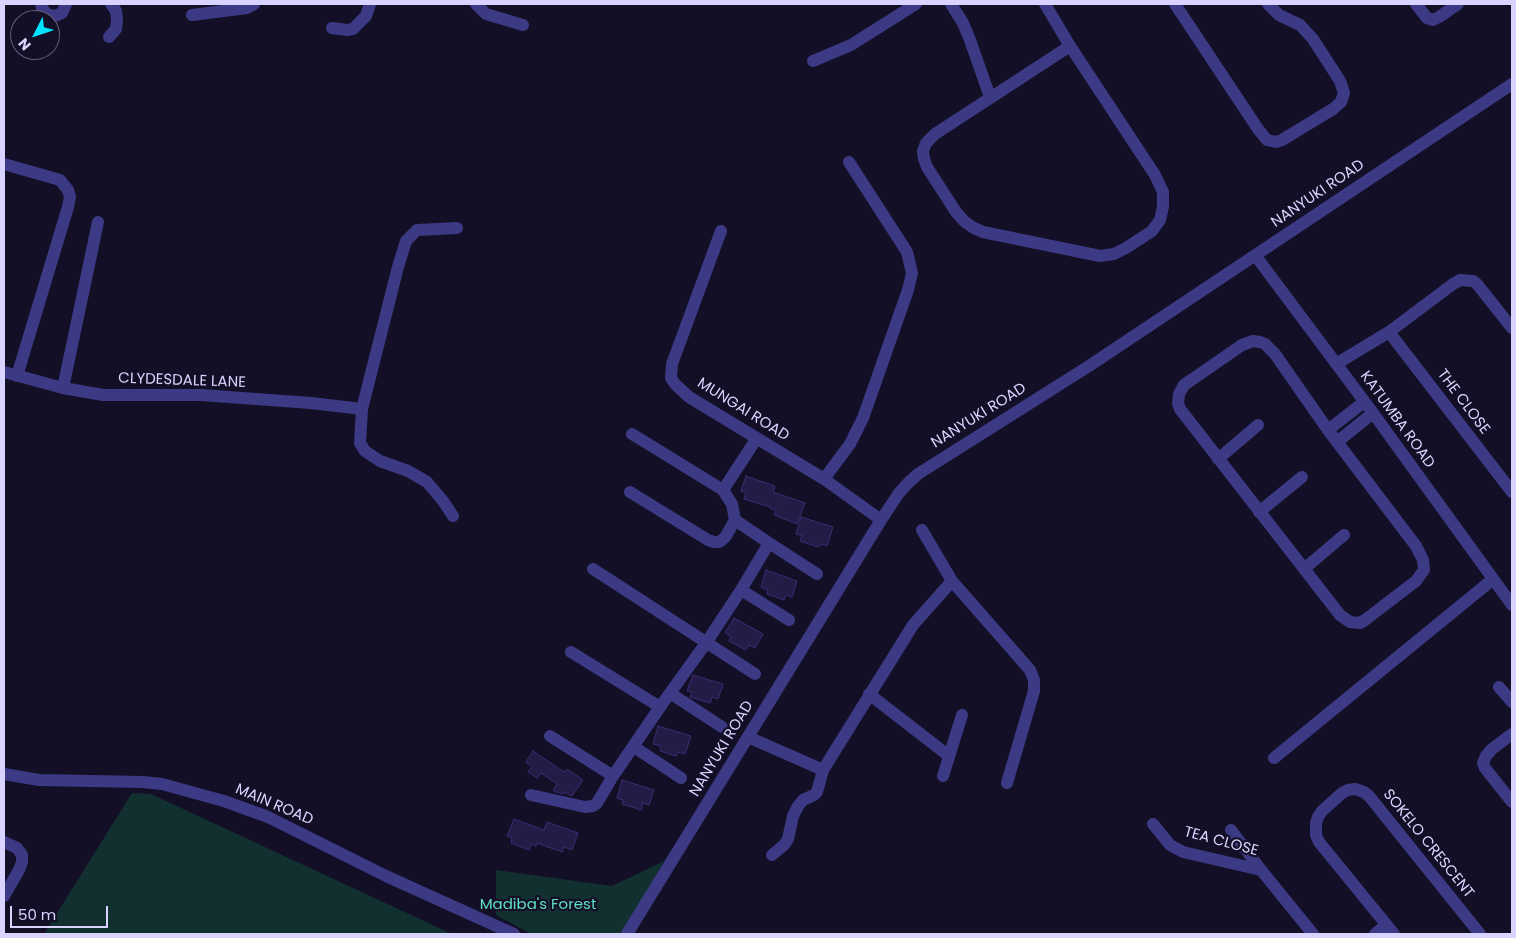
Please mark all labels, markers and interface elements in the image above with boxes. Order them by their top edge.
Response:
north arrow [10,10,60,60]
text: N [13,34,35,55]
street label: NANYUKI ROAD [1268,156,1368,232]
street label: THE CLOSE [1433,366,1493,438]
street label: KATUMBA ROAD [1356,368,1438,472]
street label: CLYDESDALE LANE [118,370,246,392]
street label: MUNGAI ROAD [694,375,792,445]
street label: NANYUKI ROAD [928,380,1030,452]
street label: NANYUKI ROAD [686,698,758,800]
street label: MAIN ROAD [232,781,316,829]
street label: SOKELO CRESCENT [1379,786,1477,902]
street label: TEA CLOSE [1182,823,1260,861]
scale bar [12,896,110,928]
park label: Madiba's Forest [480,896,596,914]
text: 50 m [18,904,56,925]

